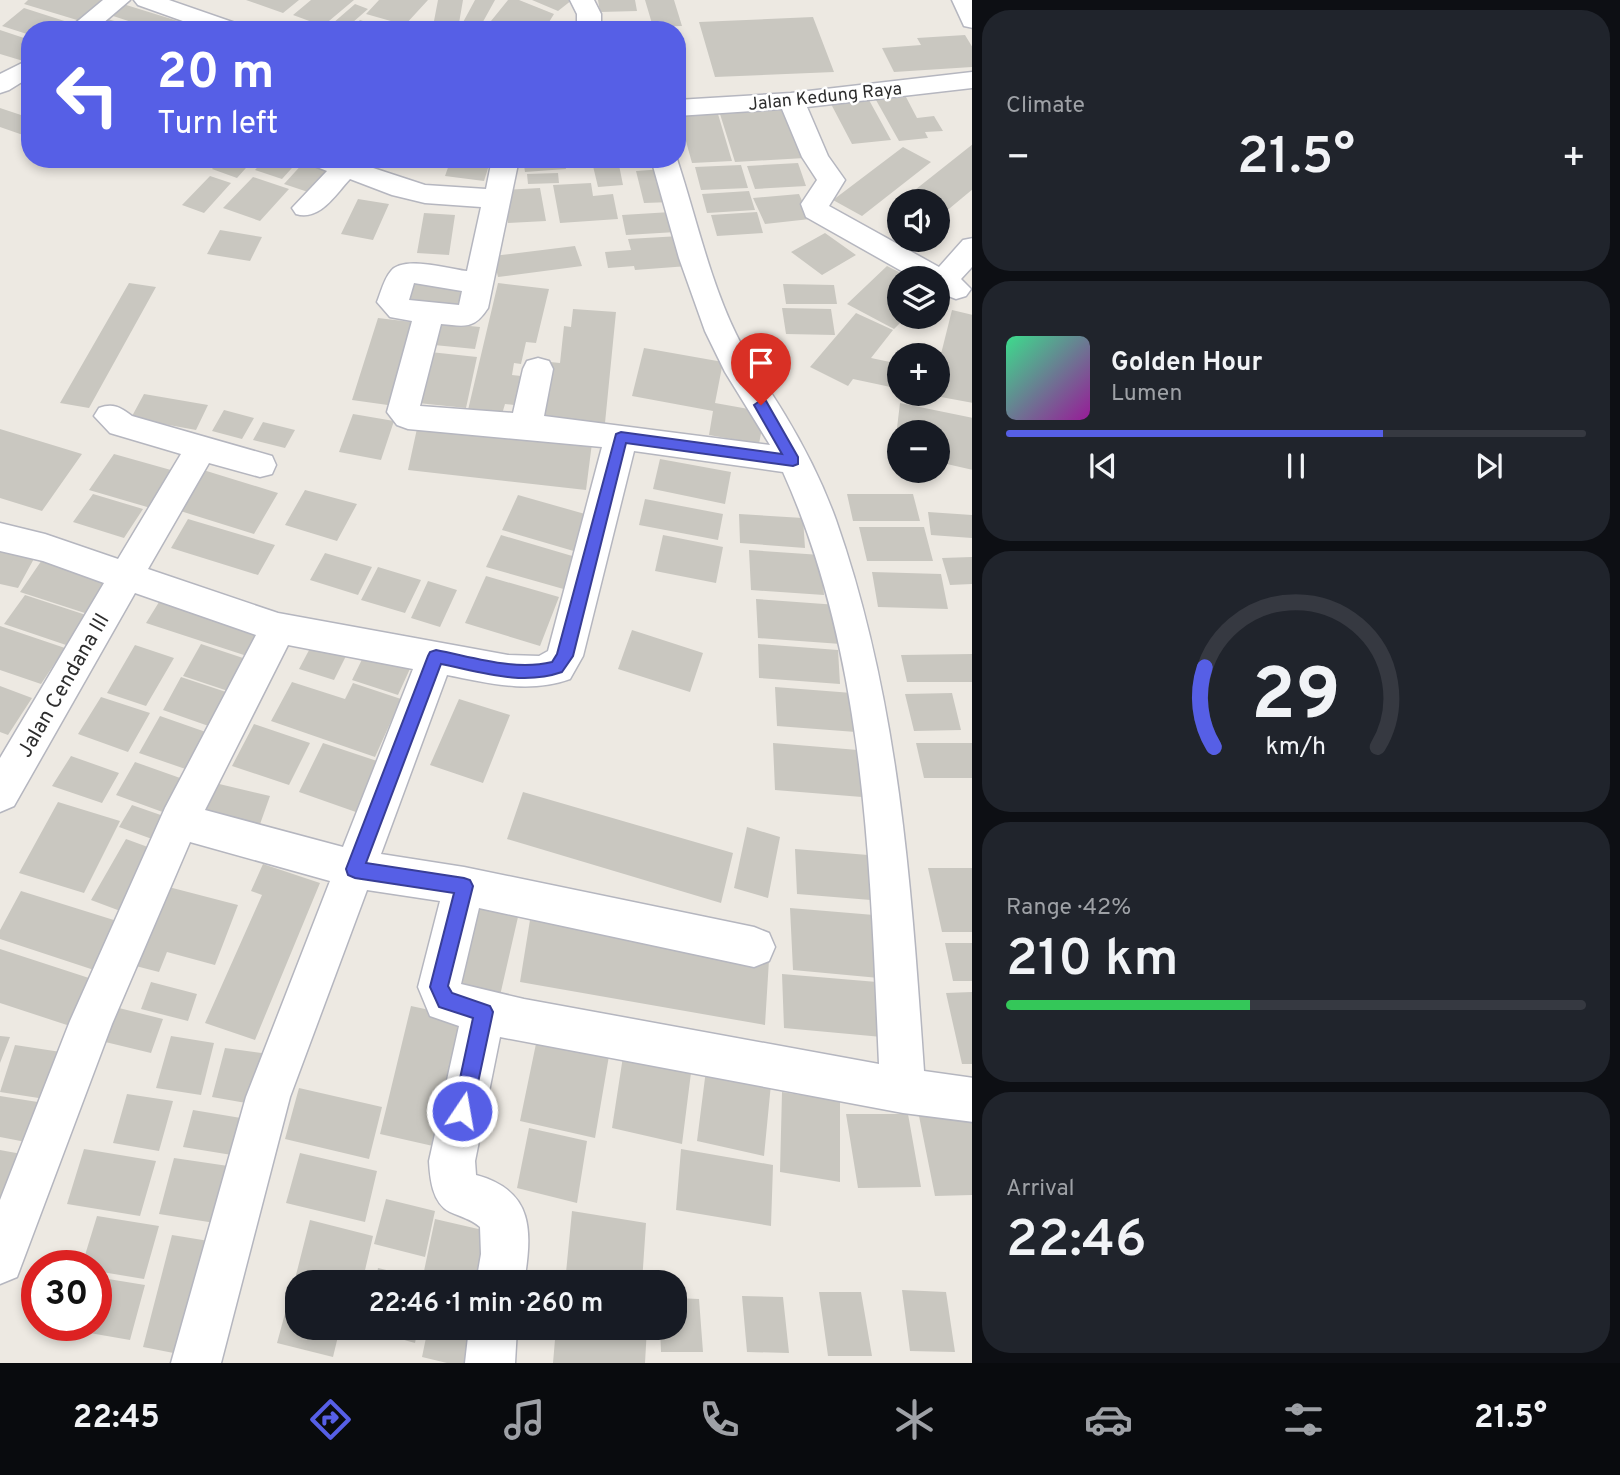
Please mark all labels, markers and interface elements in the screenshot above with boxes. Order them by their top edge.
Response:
text: 20 m [157,44,274,106]
icon: left [42,49,133,140]
street label: Jalan Kedung Raya [747,78,903,117]
text: Climate [1006,92,1085,121]
text: Turn left [157,105,278,145]
text: 21.5° [1237,126,1355,192]
text: − [1006,135,1031,184]
text: + [1561,135,1586,184]
map controls [887,189,950,483]
button: sound [887,189,950,252]
button: layers [887,266,950,329]
pin [731,333,791,405]
button: + [887,343,950,406]
icon: arrive [742,344,780,382]
text: Golden Hour [1111,347,1262,380]
text: Lumen [1111,380,1182,409]
button: − [887,420,950,483]
icon: previous [1084,447,1122,485]
icon: pause [1277,447,1315,485]
icon: next [1470,447,1508,485]
street label: Jalan Cendana III [12,609,117,763]
text: 29 [1251,654,1341,746]
text: km/h [1266,732,1326,764]
text: Range · 42% [1006,894,1131,923]
text: 210 km [1006,928,1179,994]
position arrow [425,1074,499,1148]
text: Arrival [1006,1175,1075,1204]
text: 22:46 [1006,1209,1147,1275]
speed limit sign: 30 [21,1250,112,1341]
text: 22:46 · 1 min · 260 m [369,1288,603,1321]
icon: directions [306,1395,355,1444]
icon: music [500,1395,549,1444]
icon: phone [695,1395,744,1444]
icon: climate [890,1395,939,1444]
icon: car [1084,1395,1133,1444]
icon: filters [1279,1395,1328,1444]
text: 22:45 [73,1399,160,1439]
text: 21.5° [1474,1399,1547,1439]

